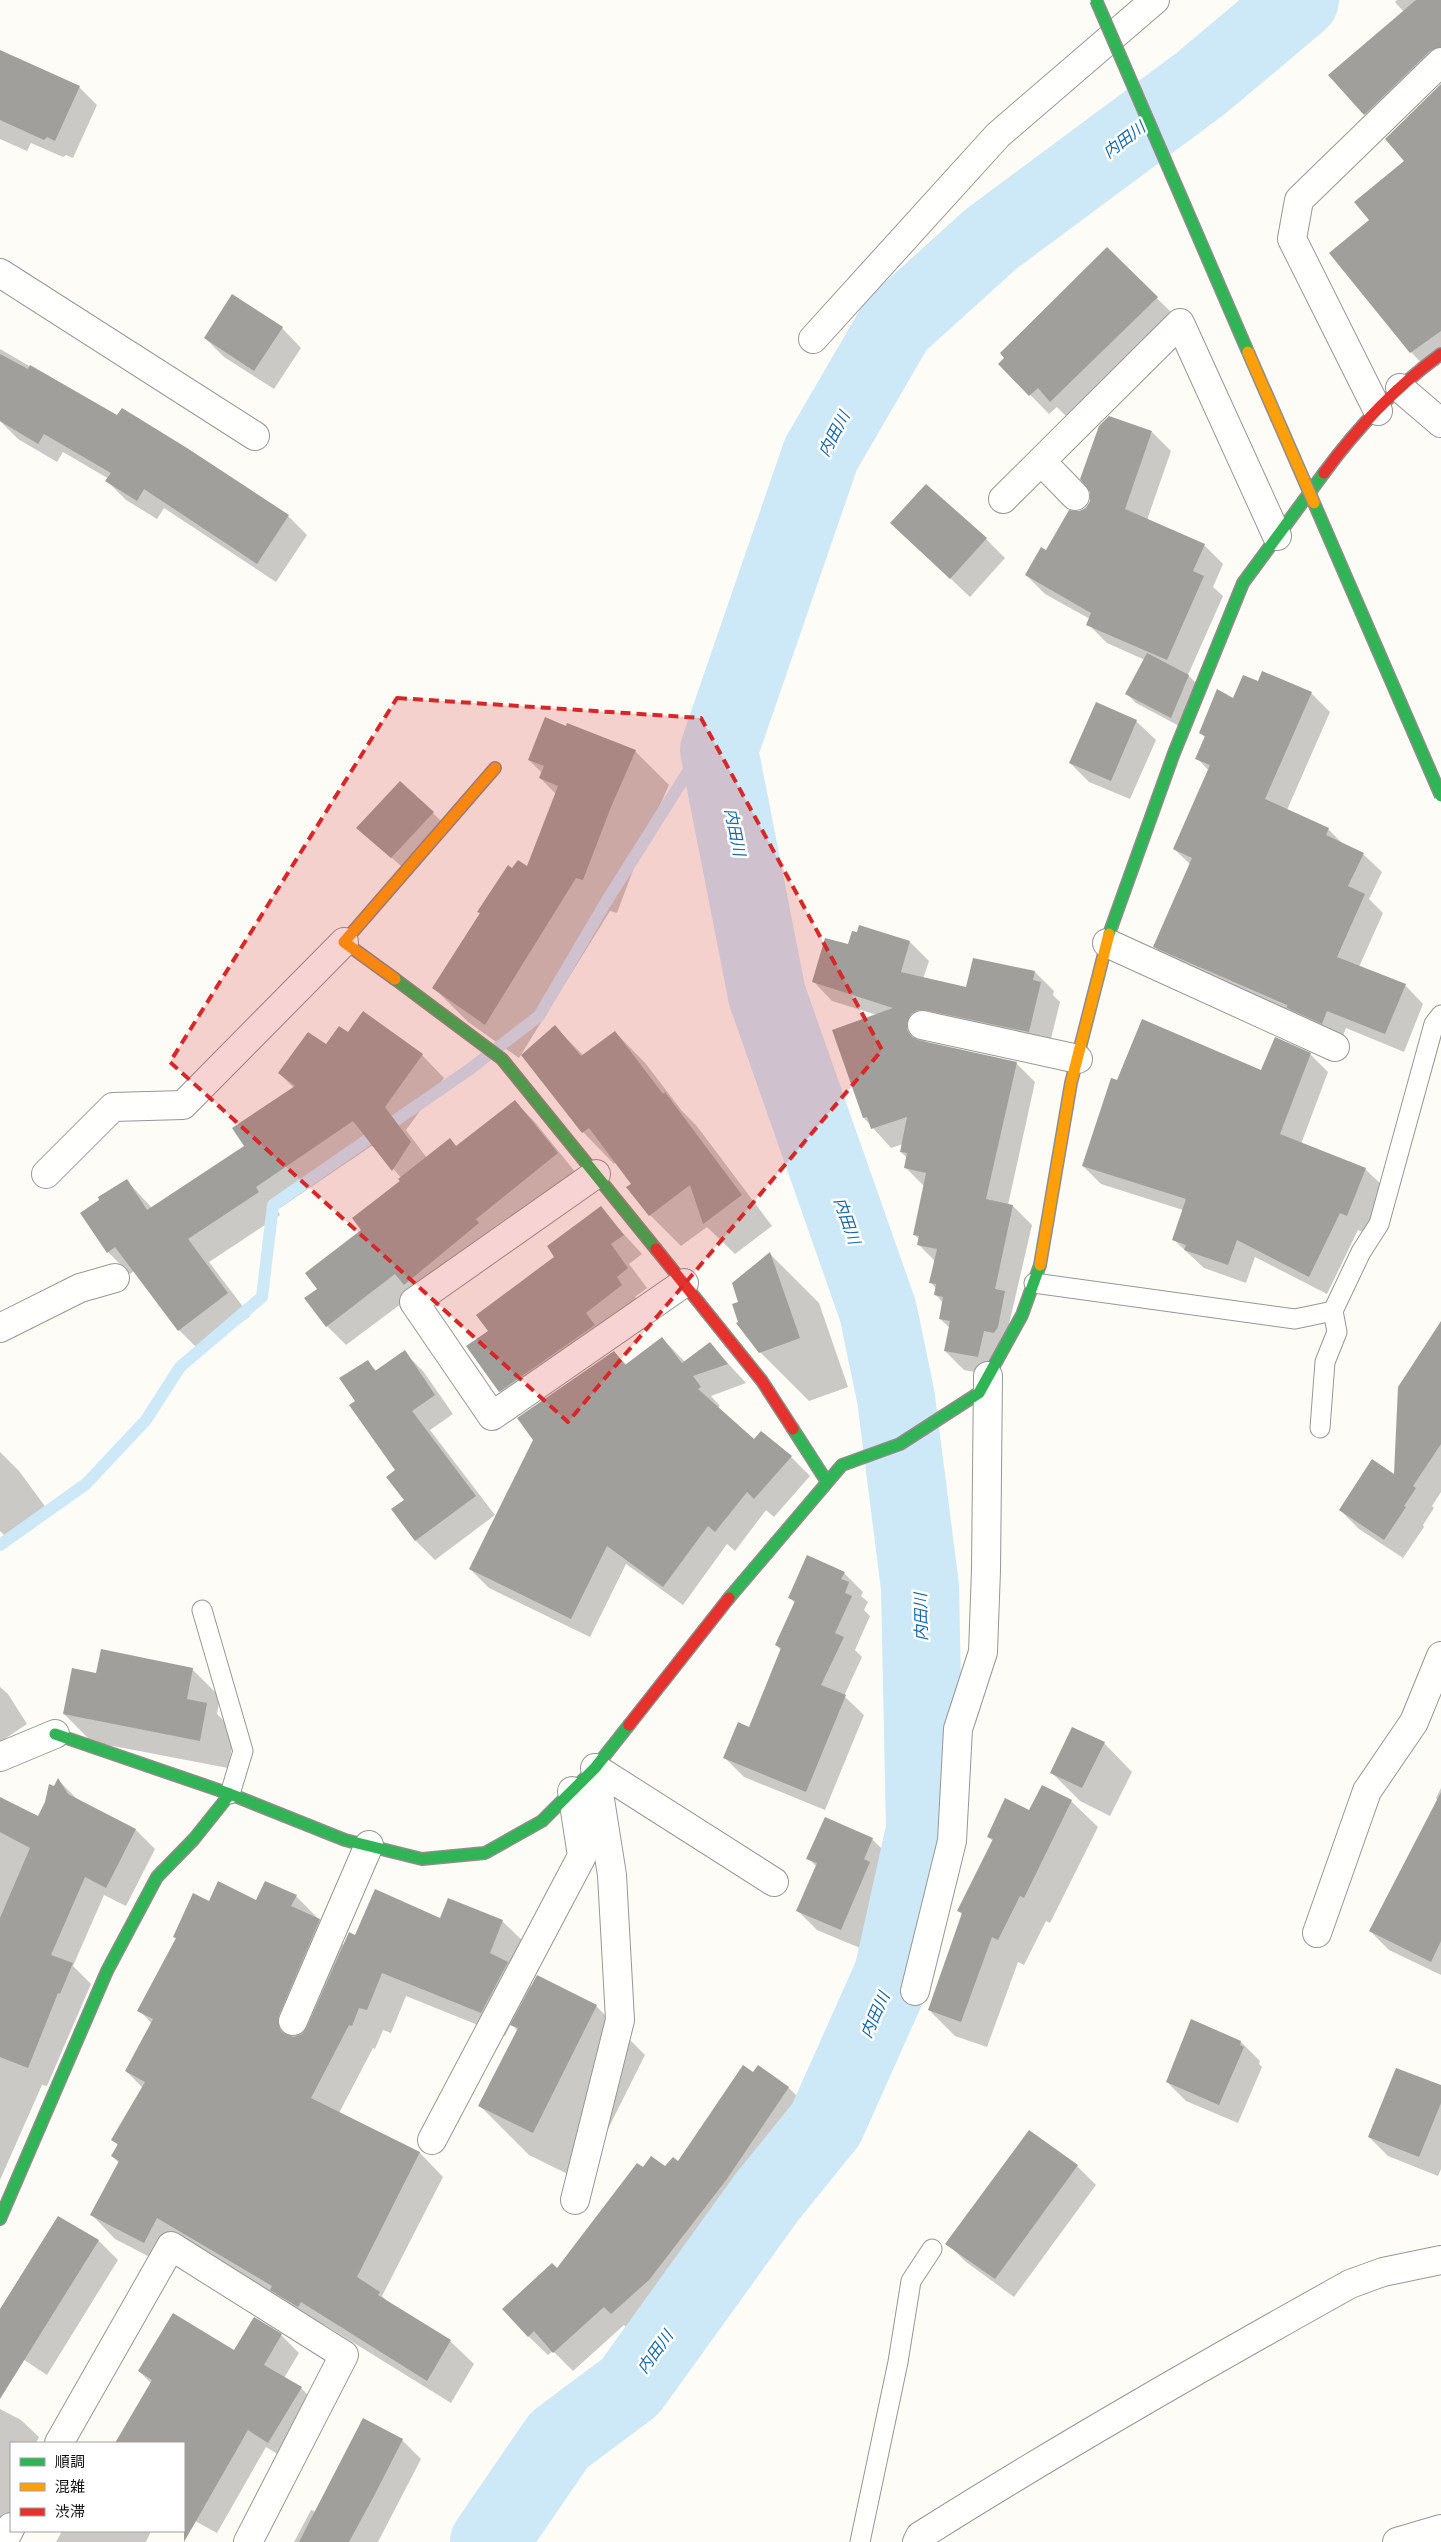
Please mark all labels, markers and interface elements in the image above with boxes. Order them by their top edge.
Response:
water label: 内田川 [1099,117,1150,162]
water label: 内田川 [814,407,855,460]
water label: 内田川 [721,807,749,859]
water label: 内田川 [830,1195,864,1249]
water label: 内田川 [911,1591,931,1641]
water label: 内田川 [857,1987,894,2041]
water label: 内田川 [633,2325,678,2377]
legend [10,2442,185,2532]
text: 順調 [55,2453,85,2471]
text: 混雑 [55,2478,85,2496]
text: 渋滞 [55,2503,85,2521]

